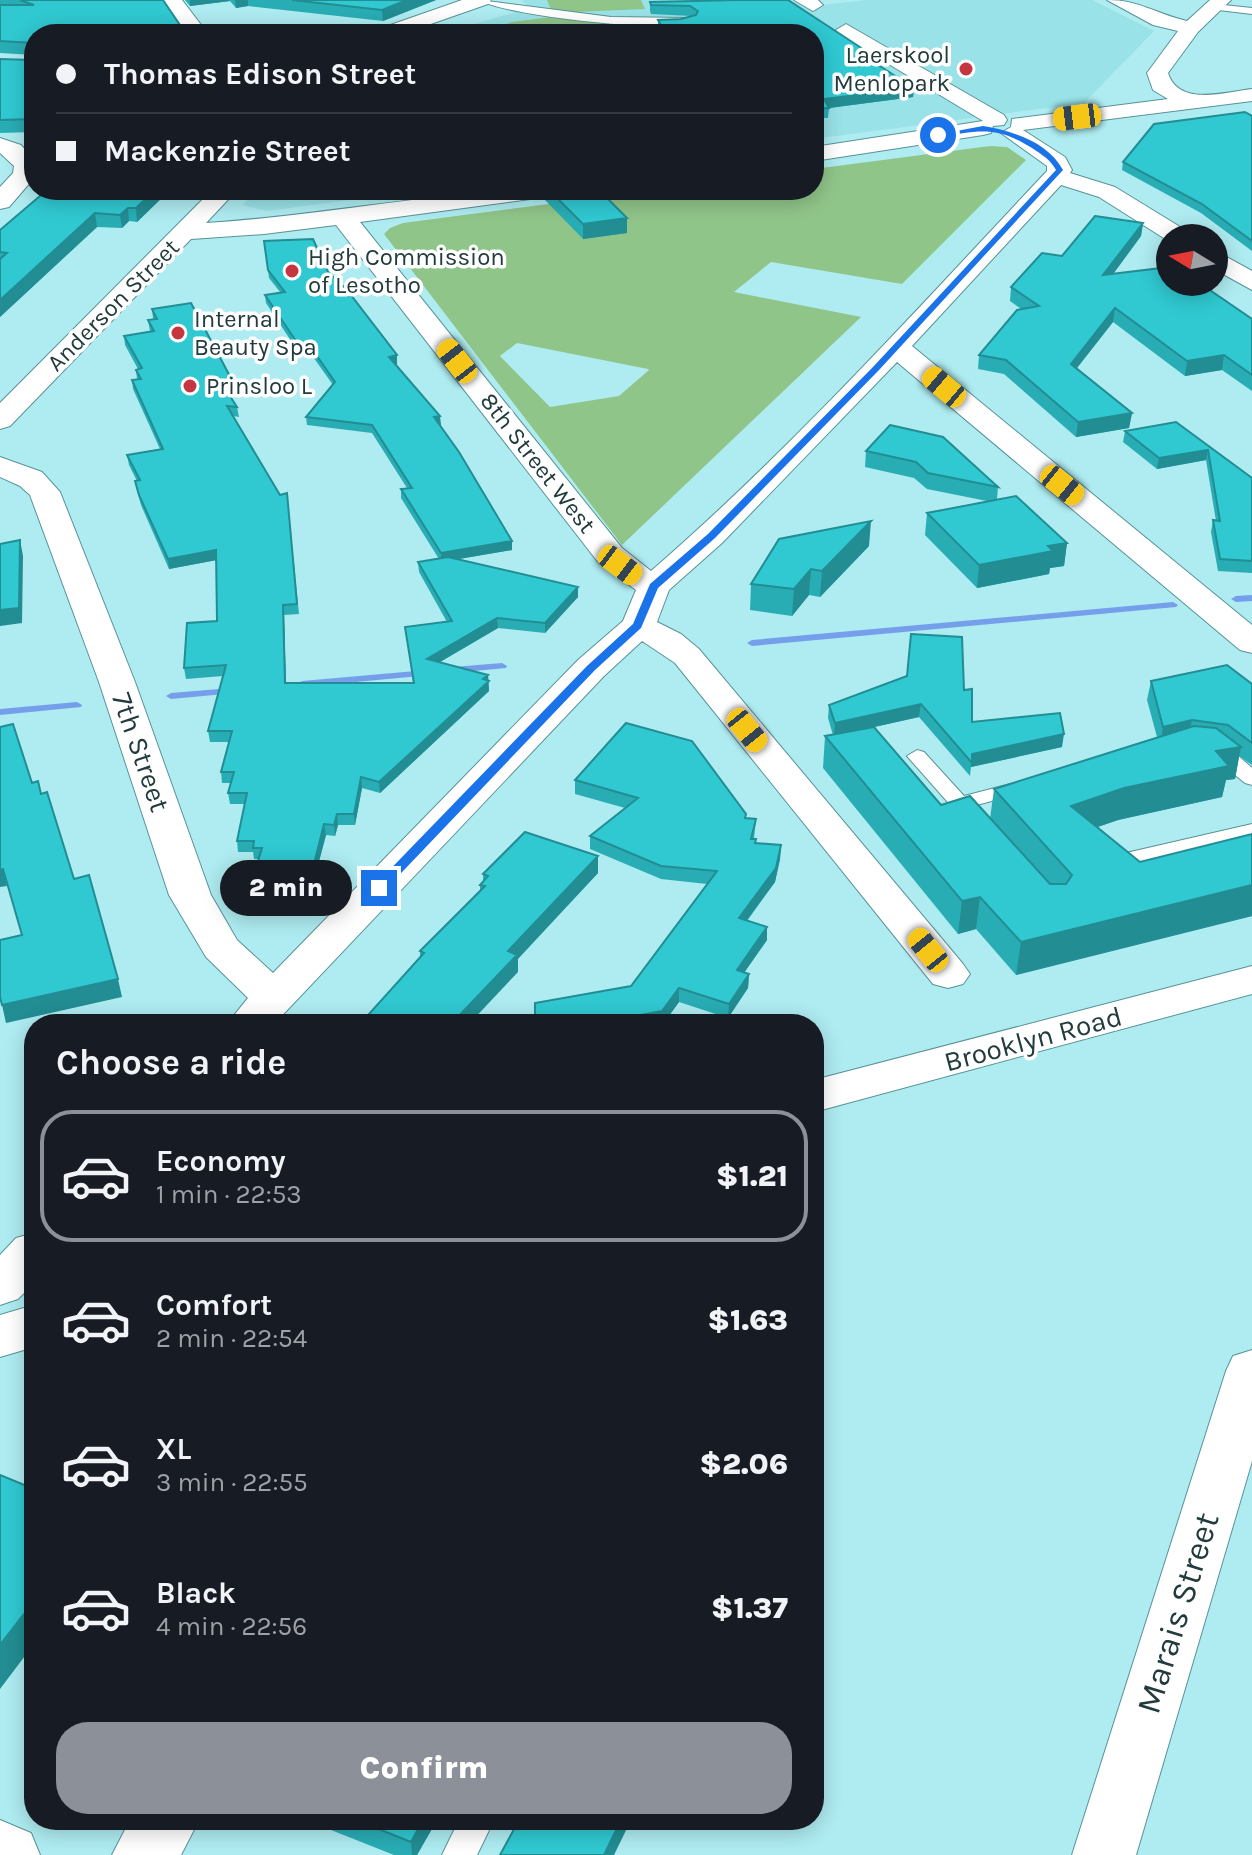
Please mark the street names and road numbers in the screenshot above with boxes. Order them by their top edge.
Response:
street label: Anderson Street [41,233,185,377]
street label: 8th Street West [475,387,601,539]
street label: 7th Street [105,688,177,816]
street label: Brooklyn Road [940,999,1126,1079]
street label: Marais Street [1128,1508,1228,1718]

